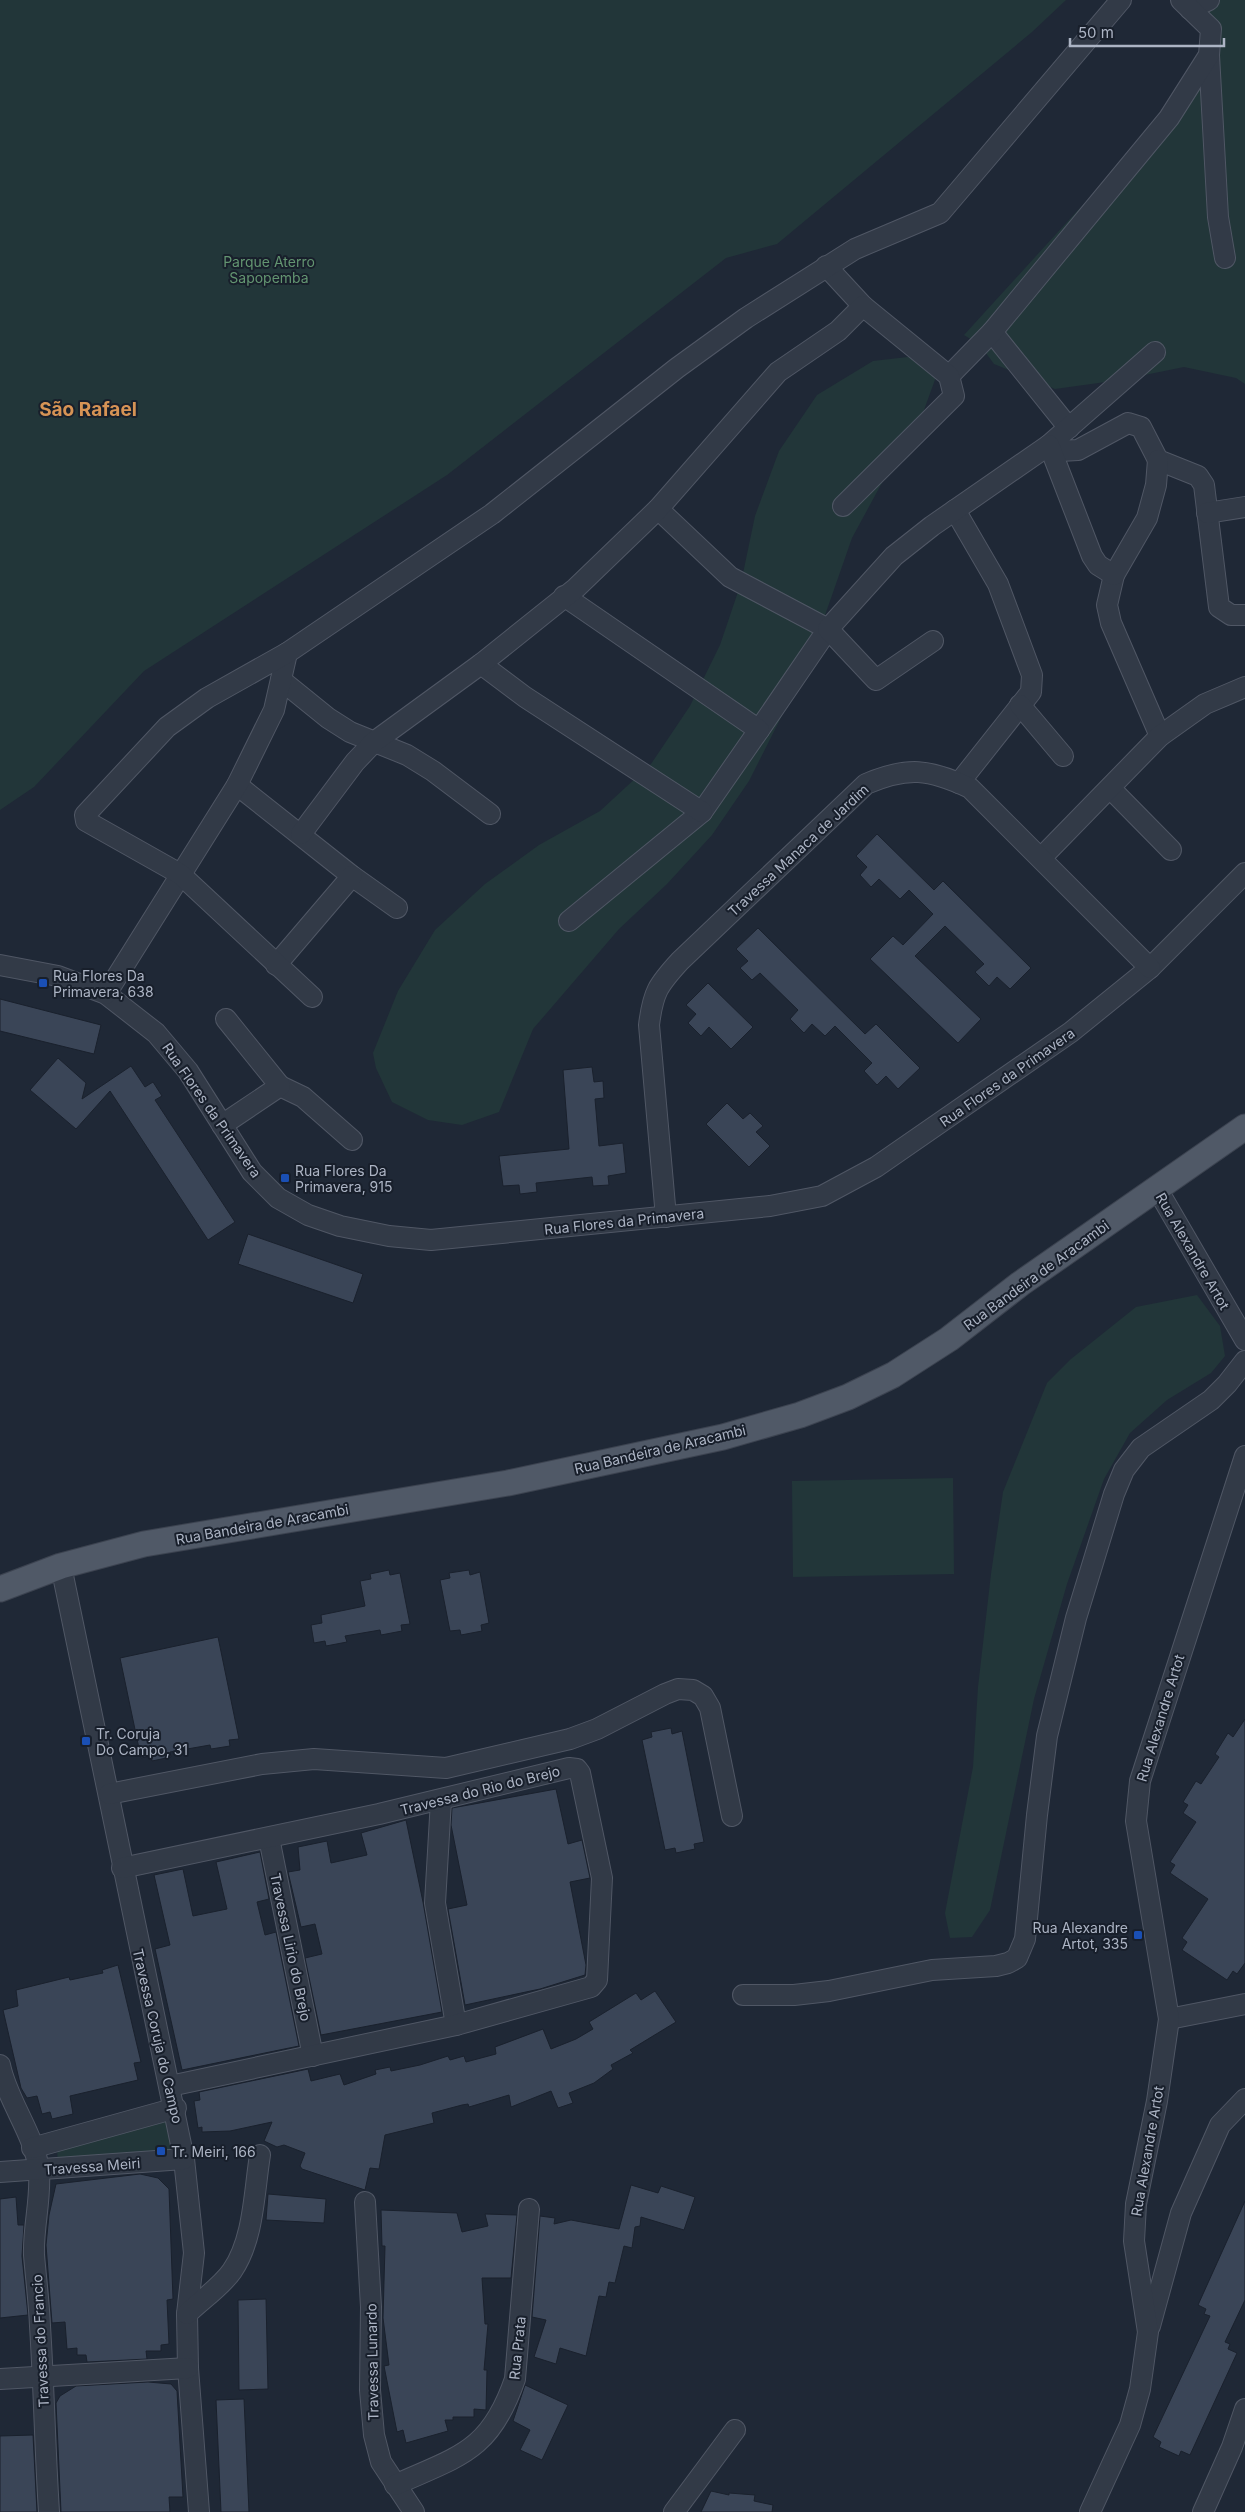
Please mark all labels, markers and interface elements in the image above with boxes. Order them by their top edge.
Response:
scale bar [1070,15,1224,47]
text: 50 m [1078,23,1114,42]
park label: Parque Aterro Sapopemba [223,253,315,286]
district label: São Rafael [39,398,137,421]
street label: Travessa Manaca de Jardim [724,780,872,920]
place label: Rua Flores Da Primavera, 638 [53,967,154,1000]
marker: Rua Flores Da Primavera, 638 [37,977,49,989]
street label: Rua Flores da Primavera [936,1024,1078,1130]
street label: Rua Flores da Primavera [159,1039,265,1181]
place label: Rua Flores Da Primavera, 915 [295,1162,393,1195]
marker: Rua Flores Da Primavera, 915 [279,1172,291,1184]
street label: Rua Alexandre Artot [1153,1190,1234,1313]
street label: Rua Flores da Primavera [543,1204,705,1238]
street label: Rua Bandeira de Aracambi [960,1217,1112,1333]
street label: Rua Bandeira de Aracambi [573,1421,747,1477]
street label: Rua Bandeira de Aracambi [174,1500,350,1548]
street label: Rua Alexandre Artot [1133,1652,1188,1784]
place label: Tr. Coruja Do Campo, 31 [96,1725,188,1758]
marker: Tr. Coruja Do Campo, 31 [80,1735,92,1747]
street label: Travessa do Rio do Brejo [398,1762,562,1818]
street label: Travessa Lirio do Brejo [267,1871,315,2023]
place label: Rua Alexandre Artot, 335 [1032,1919,1128,1952]
marker: Rua Alexandre Artot, 335 [1132,1929,1144,1941]
street label: Travessa Coruja do Campo [130,1947,186,2125]
street label: Rua Alexandre Artot [1127,2084,1167,2217]
place label: Tr. Meiri, 166 [171,2143,256,2160]
marker: Tr. Meiri, 166 [155,2145,167,2157]
street label: Travessa Meiri [43,2154,141,2178]
street label: Travessa do Francio [28,2274,52,2408]
street label: Travessa Lunardo [362,2303,382,2421]
street label: Rua Prata [505,2315,529,2381]

